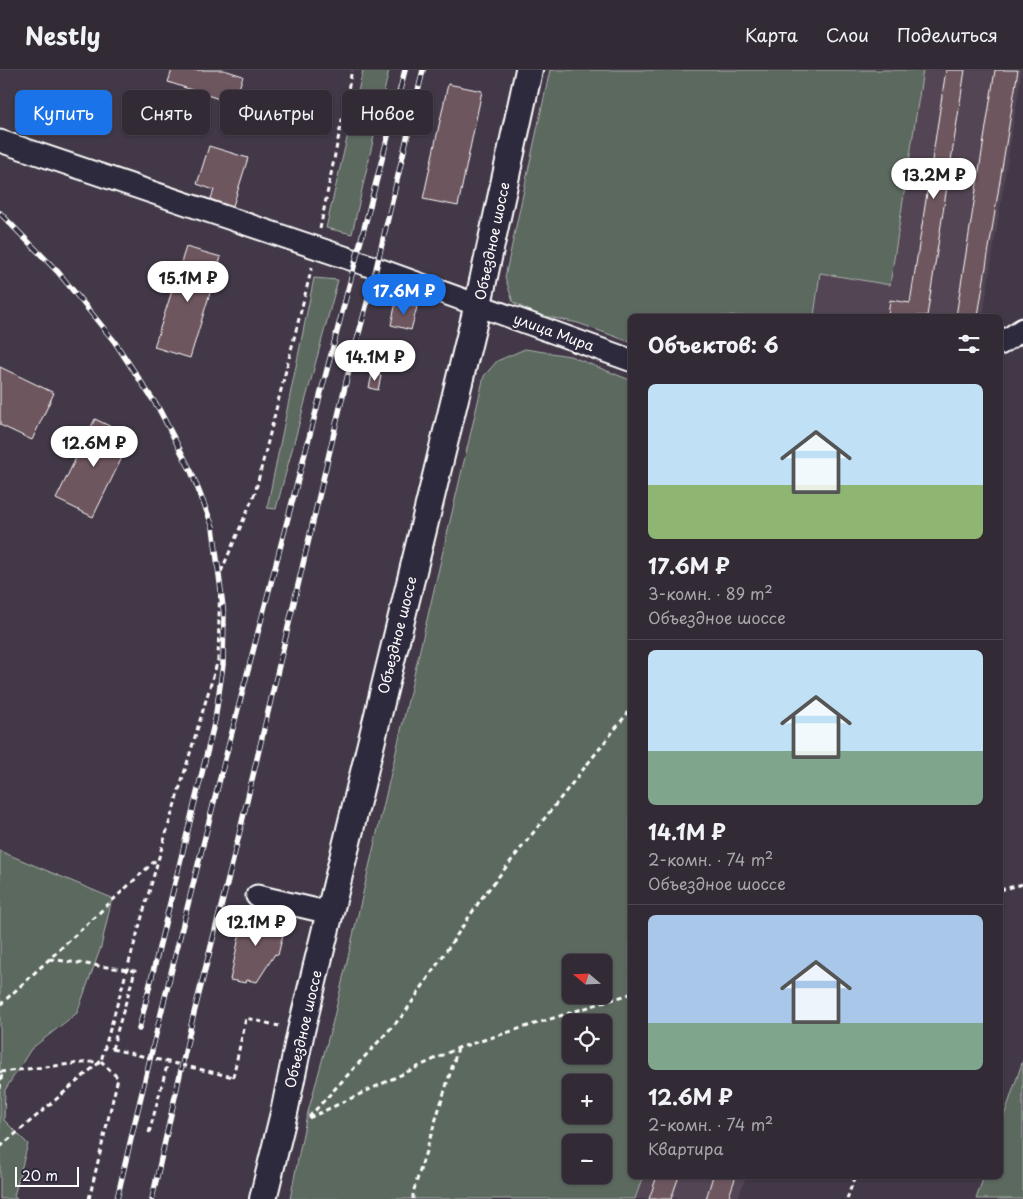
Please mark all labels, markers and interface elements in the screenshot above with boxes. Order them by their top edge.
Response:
text: Nestly [25,17,101,53]
text: Карта [745,21,798,48]
text: Слои [826,21,869,48]
text: Поделиться [897,21,998,48]
chip: Купить [15,90,112,135]
chip: Снять [122,90,210,135]
chip: Фильтры [220,90,332,135]
chip: Новое [342,90,433,135]
pin: 13.2M ₽ [888,158,980,200]
text: 13.2M ₽ [902,162,966,186]
street label: Объездное шоссе [469,180,515,302]
pin: 15.1M ₽ [142,260,234,303]
text: 15.1M ₽ [159,265,218,289]
pin: 17.6M ₽ [358,274,450,316]
text: 17.6M ₽ [373,278,435,302]
street label: улица Мира [511,308,597,356]
text: Объектов: 6 [648,328,779,360]
icon: filters [955,330,983,358]
pin: 14.1M ₽ [329,340,421,382]
text: 14.1M ₽ [345,344,405,368]
icon: home [771,417,861,507]
pin: 12.6M ₽ [48,426,140,468]
text: 12.6M ₽ [62,430,126,454]
text: 17.6M ₽ [648,549,730,581]
street label: Объездное шоссе [372,574,422,696]
text: 3-комн. · 89 m² [648,581,773,605]
text: Объездное шоссе [648,605,786,629]
icon: home [771,682,861,772]
text: 14.1M ₽ [648,815,726,847]
text: 2-комн. · 74 m² [648,847,773,871]
text: Объездное шоссе [648,871,786,895]
pin: 12.1M ₽ [210,904,302,947]
text: 12.1M ₽ [226,909,286,933]
icon: home [771,947,861,1037]
north arrow [562,954,612,1004]
map controls [562,954,612,1184]
street label: Объездное шоссе [279,968,327,1090]
button: locate [562,1014,612,1064]
button: + [562,1074,612,1124]
text: 12.6M ₽ [648,1080,733,1112]
text: 2-комн. · 74 m² [648,1112,773,1136]
button: − [562,1134,612,1184]
text: Квартира [648,1136,723,1160]
scale bar [15,1164,79,1187]
text: 20 m [22,1165,58,1186]

